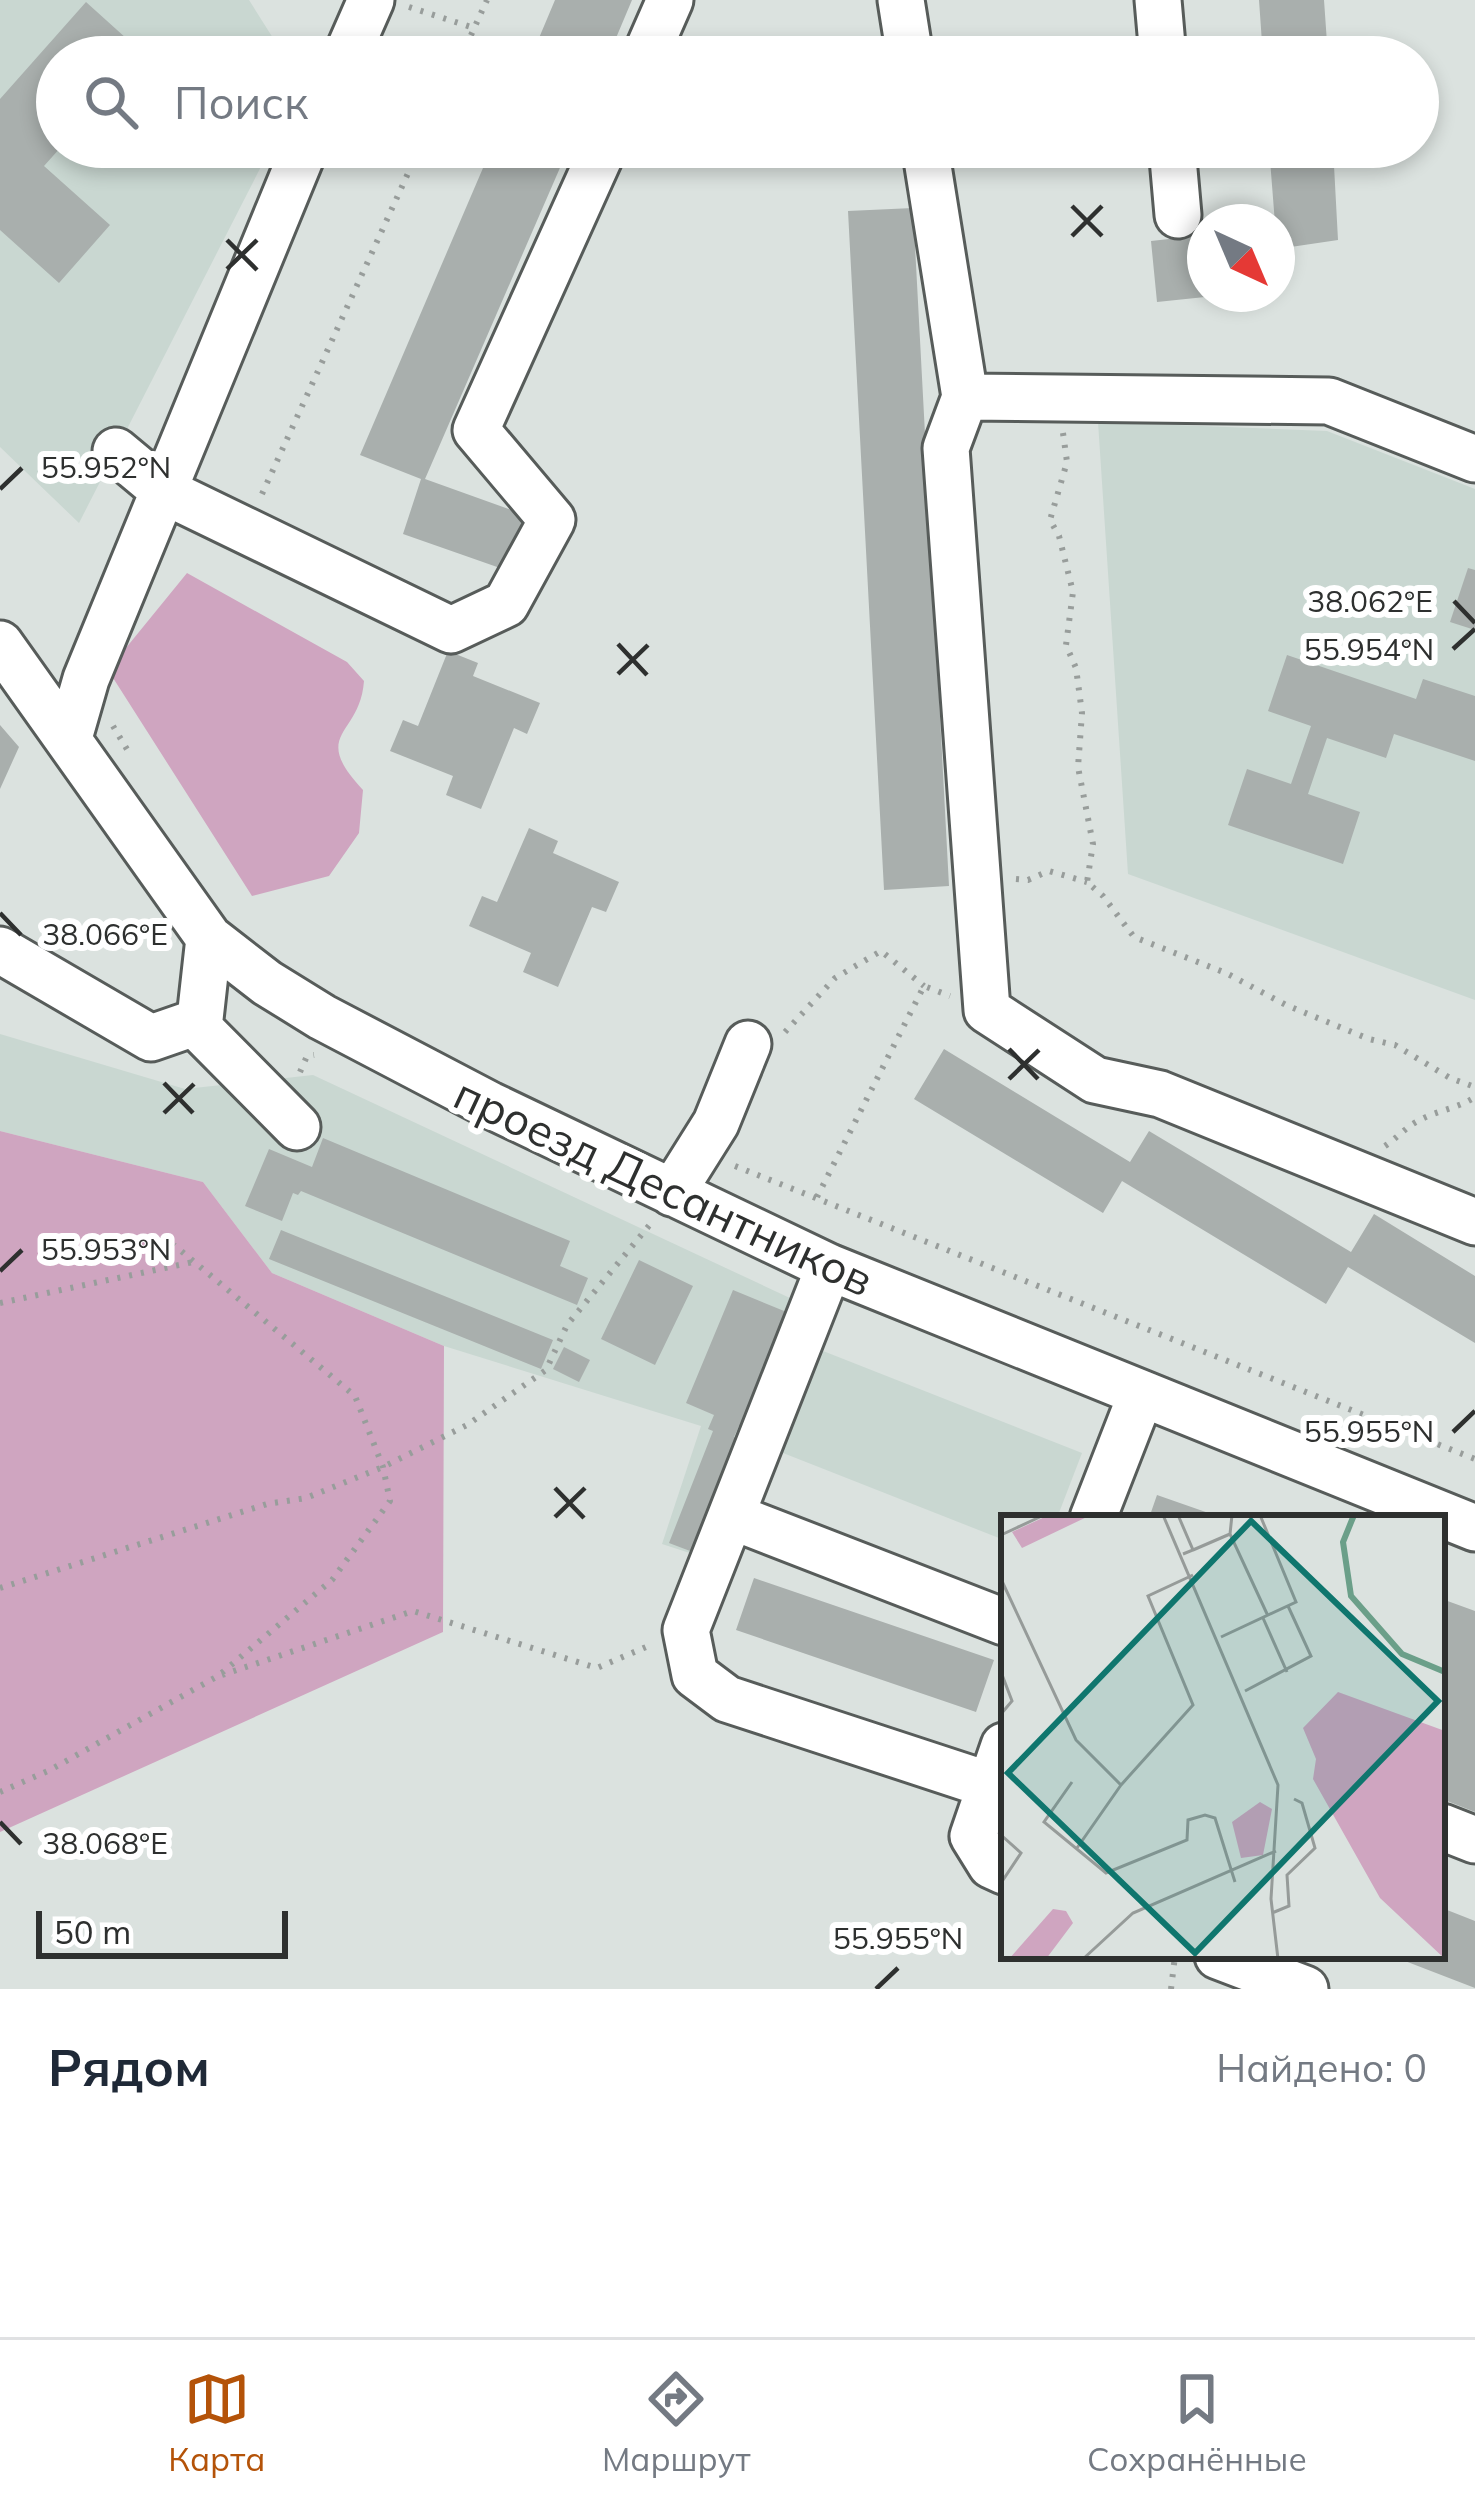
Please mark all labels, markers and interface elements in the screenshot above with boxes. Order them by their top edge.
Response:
search box [36,36,1439,168]
icon: search [78,69,144,135]
text: Поиск [174,74,308,130]
north arrow [1187,204,1295,312]
text: 55.952°N [41,448,171,486]
text: 38.062°E [1307,582,1433,620]
text: 55.954°N [1304,630,1434,668]
text: 38.066°E [42,915,168,953]
street label: проезд Десантников [446,1064,882,1308]
text: 55.953°N [41,1230,171,1268]
text: 55.955°N [1304,1412,1434,1450]
inset map [1001,1515,1445,1959]
text: 38.068°E [42,1824,168,1862]
scale bar [36,1905,288,1958]
text: 50 m [54,1911,131,1952]
text: 55.955°N [833,1919,963,1957]
text: Рядом [48,2035,210,2099]
text: Найдено: 0 [1216,2043,1427,2092]
tab: Карта [168,2366,265,2479]
tab: Маршрут [602,2366,750,2479]
tab: Сохранённые [1087,2366,1307,2479]

